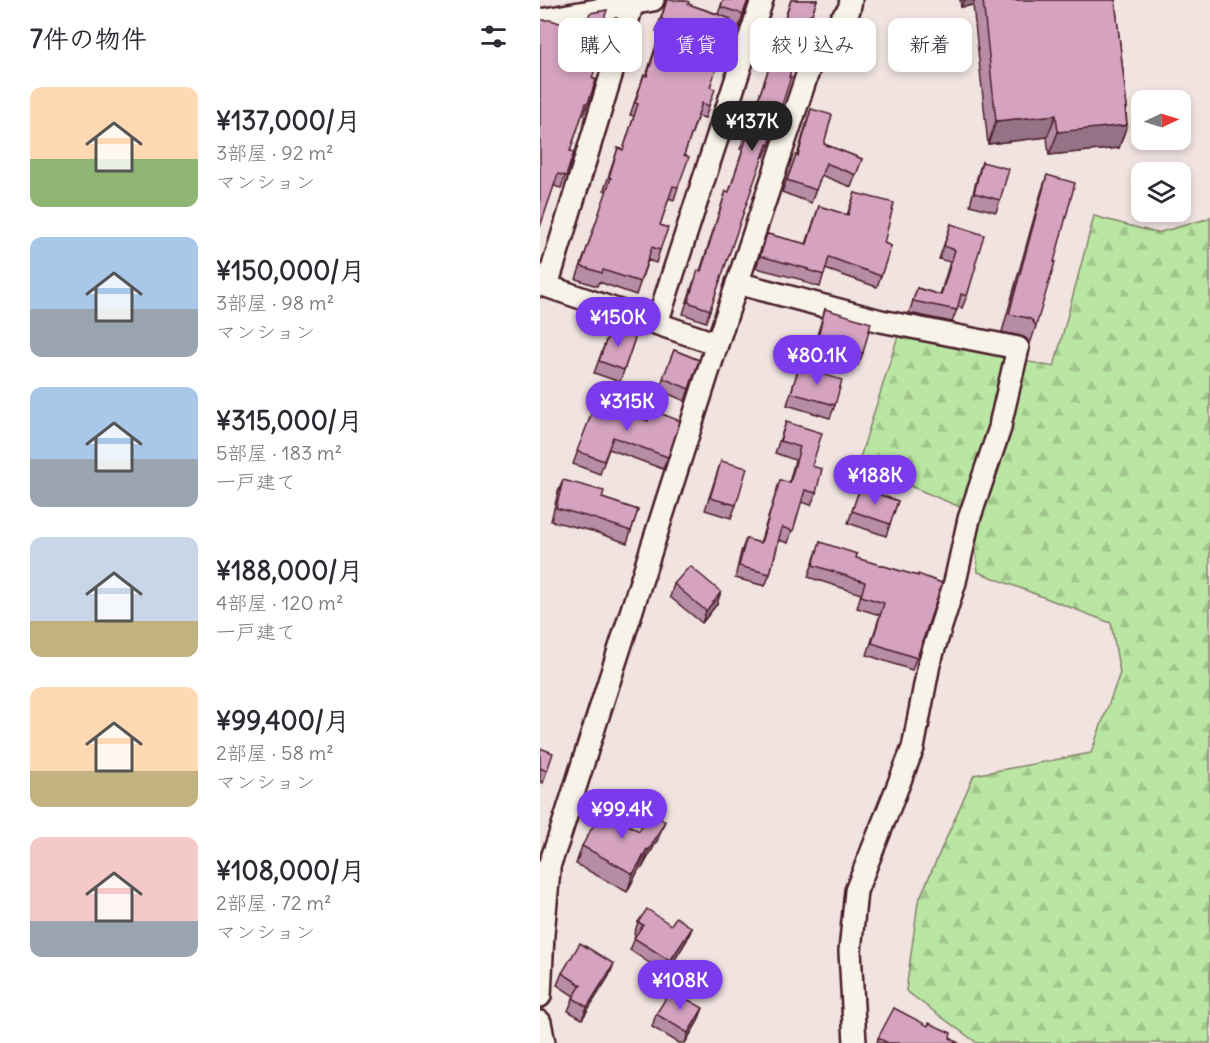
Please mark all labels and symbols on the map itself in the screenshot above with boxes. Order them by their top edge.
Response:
north arrow [1131,90,1191,150]
pin: ¥137K [710,101,794,152]
pin: ¥150K [576,297,660,348]
pin: ¥80.1K [768,335,866,386]
pin: ¥315K [585,381,669,432]
pin: ¥188K [833,455,917,506]
pin: ¥99.4K [573,789,671,840]
pin: ¥108K [638,960,722,1011]

